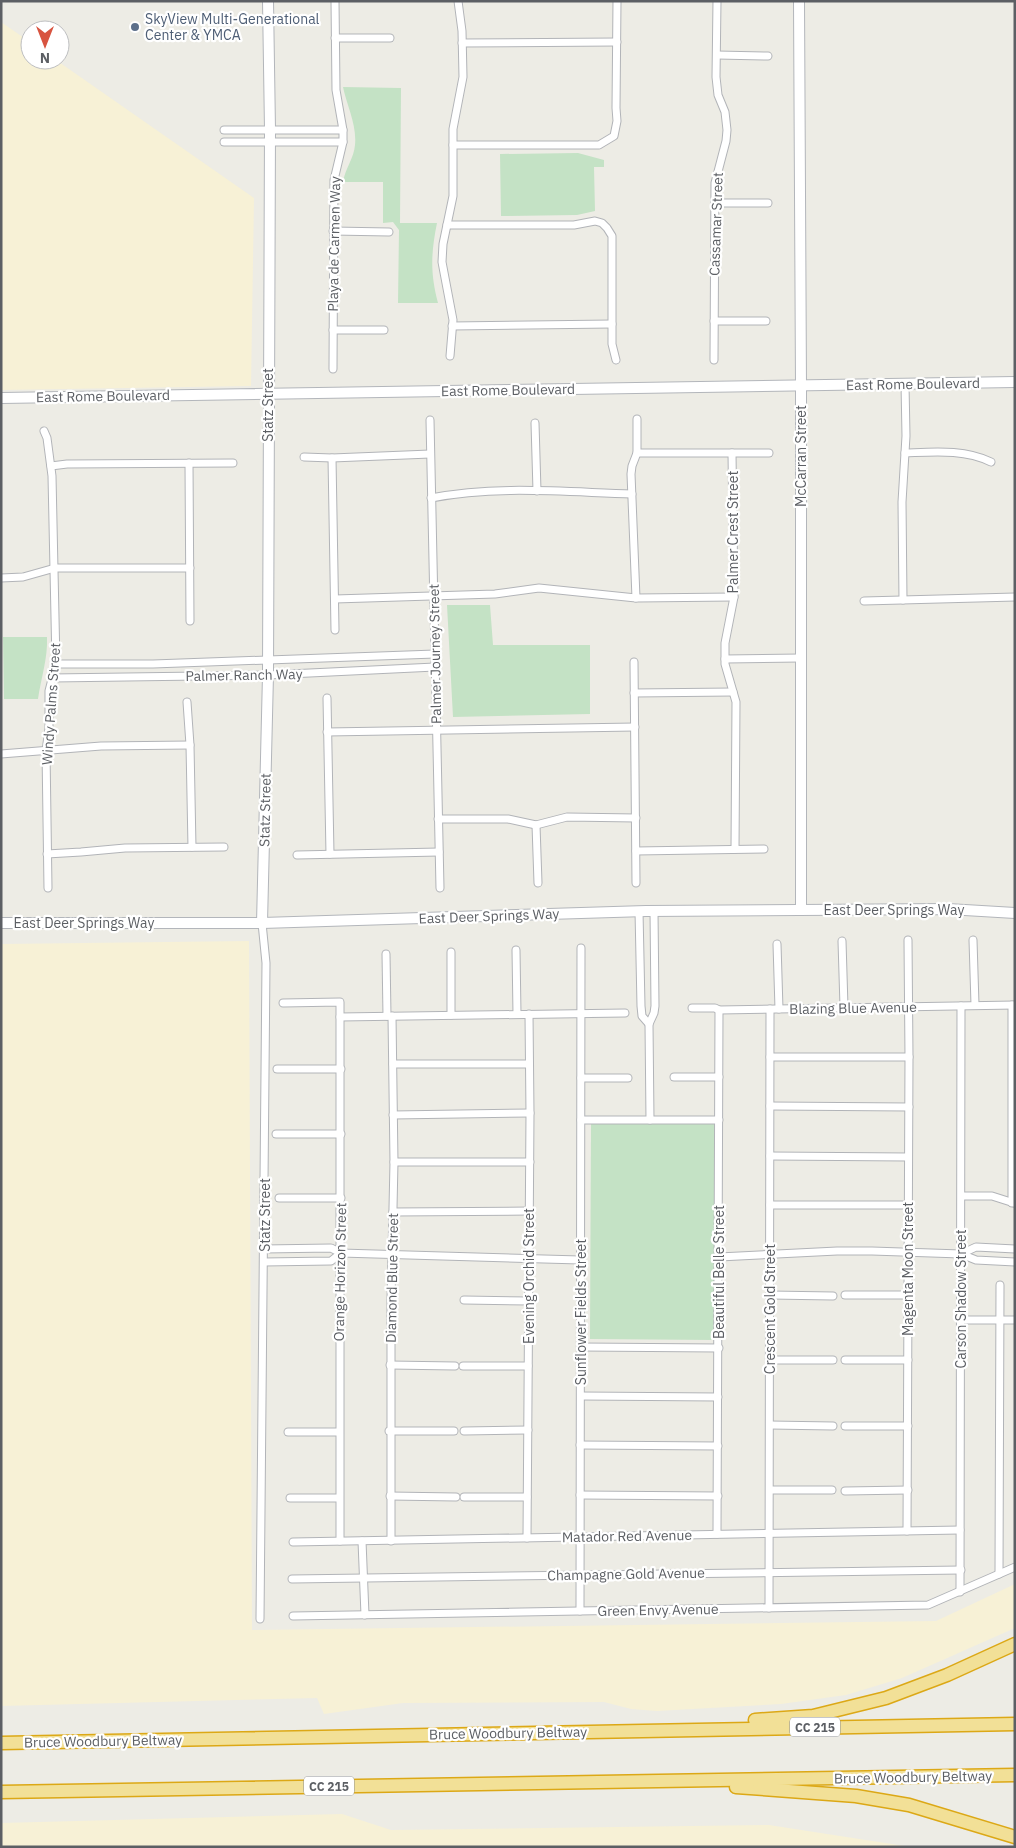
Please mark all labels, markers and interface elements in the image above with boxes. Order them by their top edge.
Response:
place label: SkyView Multi-Generational Center & YMCA [145,10,320,44]
north arrow [20,20,70,70]
marker: SkyView Multi-Generational Center & YMCA [129,21,141,33]
text: N [40,49,50,67]
street label: Cassamar Street [705,172,727,276]
street label: Playa de Carmen Way [324,176,344,312]
street label: Statz Street [259,368,277,442]
street label: East Rome Boulevard [846,374,980,394]
street label: East Rome Boulevard [441,380,575,400]
street label: East Rome Boulevard [36,386,170,406]
street label: McCarran Street [792,405,810,507]
street label: Palmer Crest Street [724,471,742,593]
street label: Palmer Journey Street [425,584,445,724]
street label: Windy Palms Street [38,642,64,766]
street label: Palmer Ranch Way [185,665,303,685]
street label: Statz Street [255,773,275,847]
street label: East Deer Springs Way [824,901,964,919]
street label: East Deer Springs Way [418,905,560,927]
street label: East Deer Springs Way [14,914,154,932]
street label: Blazing Blue Avenue [789,998,917,1018]
street label: Statz Street [256,1178,274,1252]
street label: Orange Horizon Street [330,1202,350,1342]
street label: Magenta Moon Street [899,1202,917,1336]
street label: Beautiful Belle Street [710,1205,728,1339]
street label: Evening Orchid Street [520,1208,538,1344]
street label: Diamond Blue Street [382,1213,402,1343]
street label: Carson Shadow Street [952,1229,970,1369]
street label: Sunflower Fields Street [572,1239,590,1385]
street label: Crescent Gold Street [761,1244,779,1374]
street label: Matador Red Avenue [562,1526,693,1546]
street label: Champagne Gold Avenue [547,1564,705,1584]
street label: Green Envy Avenue [597,1600,719,1620]
road number: CC 215 [790,1718,840,1736]
street label: Bruce Woodbury Beltway [429,1723,587,1743]
street label: Bruce Woodbury Beltway [24,1731,182,1751]
street label: Bruce Woodbury Beltway [834,1767,992,1787]
road number: CC 215 [304,1776,354,1795]

